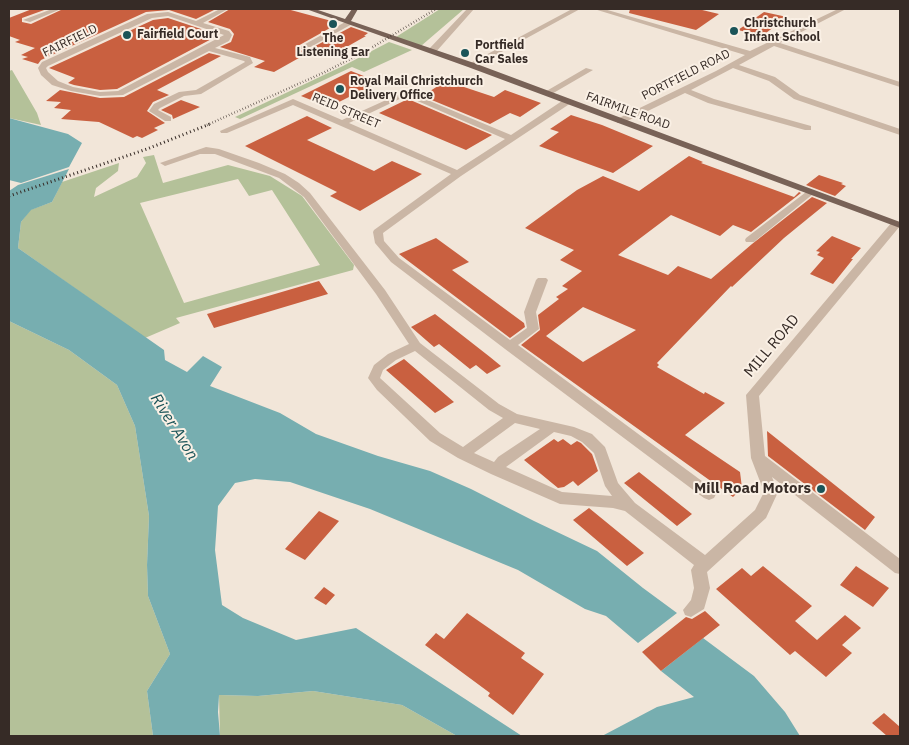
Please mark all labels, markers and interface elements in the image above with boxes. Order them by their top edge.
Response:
place label: Christchurch Infant School [744,17,820,45]
marker: The Listening Ear [327,18,339,30]
street label: FAIRFIELD [40,22,100,60]
marker: Christchurch Infant School [728,25,740,37]
place label: Fairfield Court [137,28,218,42]
marker: Fairfield Court [121,29,133,41]
place label: The Listening Ear [296,32,370,60]
place label: Portfield Car Sales [475,39,528,67]
marker: Portfield Car Sales [459,47,471,59]
street label: PORTFIELD ROAD [639,47,733,103]
place label: Royal Mail Christchurch Delivery Office [350,75,483,103]
marker: Royal Mail Christchurch Delivery Office [334,83,346,95]
street label: FAIRMILE ROAD [584,89,672,133]
street label: REID STREET [310,90,382,132]
street label: MILL ROAD [741,311,803,381]
water label: River Avon [146,390,202,464]
place label: Mill Road Motors [694,480,811,498]
marker: Mill Road Motors [815,483,827,495]

